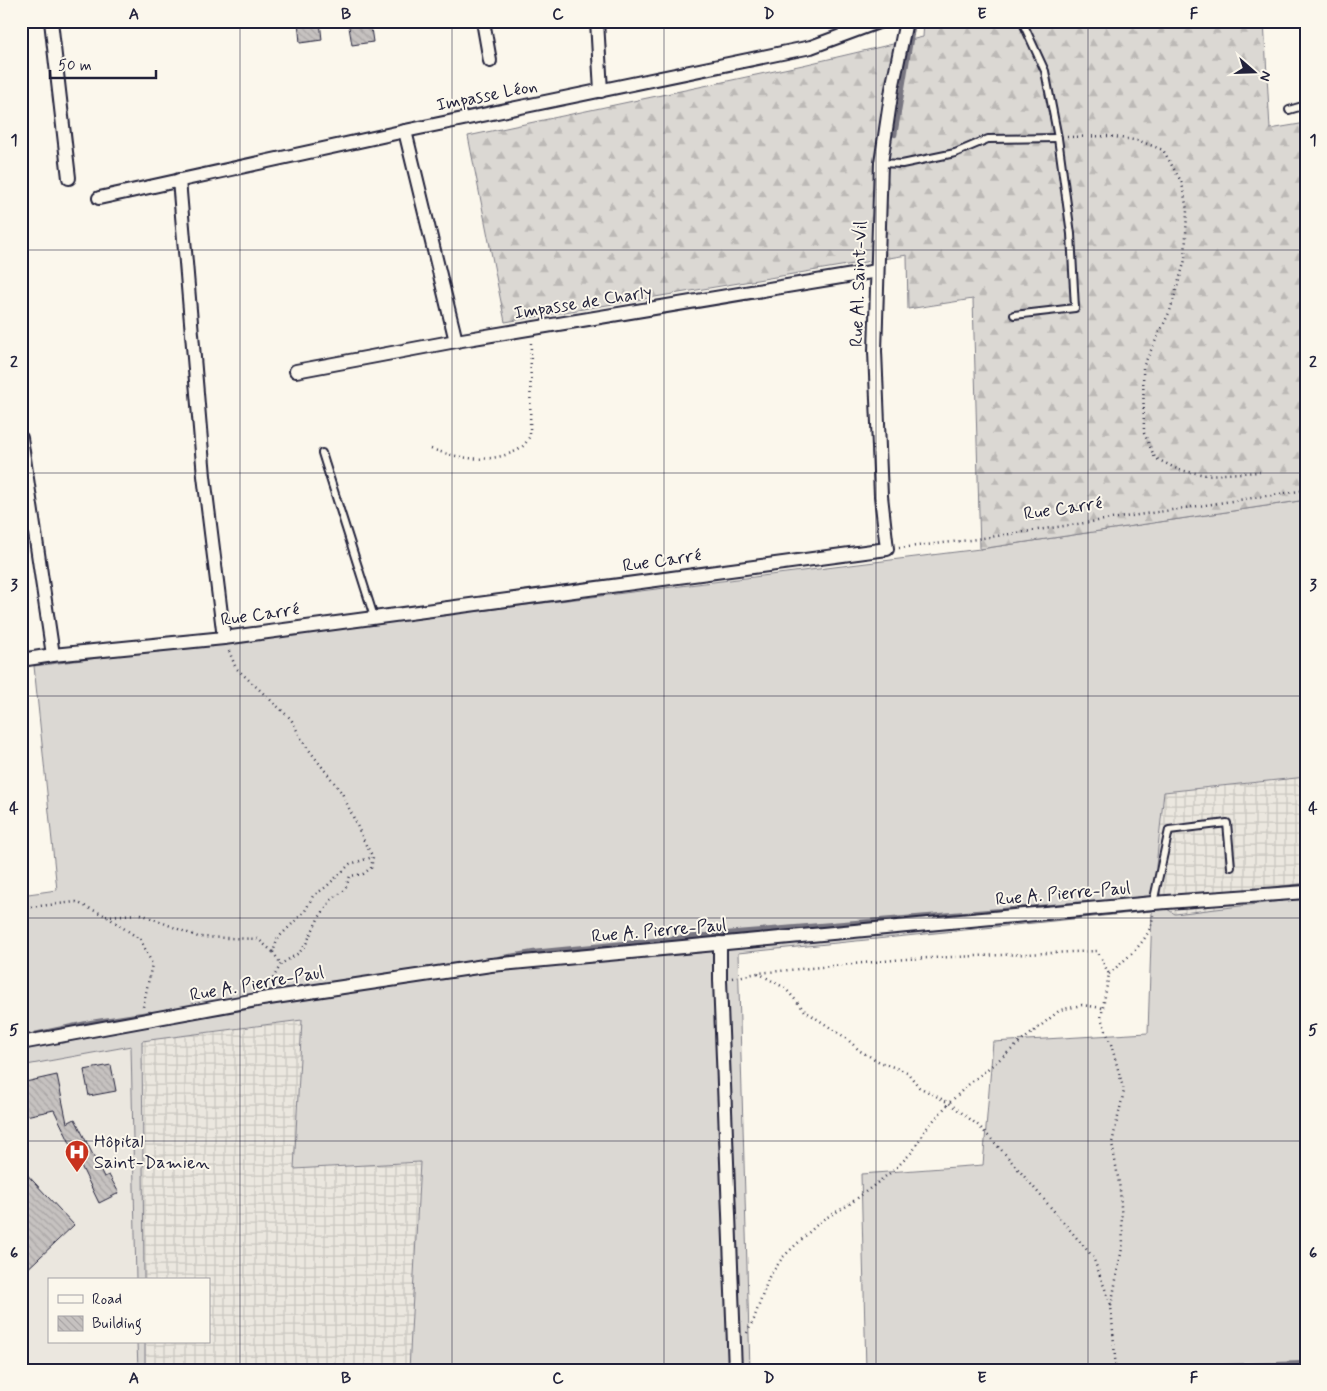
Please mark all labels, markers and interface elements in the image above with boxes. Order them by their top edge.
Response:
text: A [129,4,139,25]
text: B [341,4,351,25]
text: C [552,4,564,25]
text: D [763,4,775,25]
text: E [977,4,987,25]
text: F [1190,4,1199,25]
scale bar [50,48,156,80]
north arrow [1230,48,1280,98]
text: 50 m [58,56,92,76]
text: N [1255,69,1275,84]
street label: Impasse Léon [435,74,539,118]
text: 1 [10,130,18,151]
text: 1 [1309,130,1317,151]
street label: Rue Al. Saint-Vil [845,220,873,348]
street label: Impasse de Charly [512,280,654,326]
text: 2 [10,352,18,373]
text: 2 [1309,352,1317,373]
street label: Rue Carré [1022,492,1104,526]
street label: Rue Carré [621,544,703,578]
text: 3 [10,575,18,596]
text: 3 [1309,575,1317,596]
street label: Rue Carré [219,598,301,632]
text: 4 [9,798,19,819]
text: 4 [1308,798,1318,819]
street label: Rue A. Pierre-Paul [994,876,1132,912]
street label: Rue A. Pierre-Paul [590,913,728,949]
street label: Rue A. Pierre-Paul [188,960,326,1008]
text: 5 [9,1020,19,1041]
text: 5 [1308,1020,1318,1041]
place label: Hôpital Saint-Damien [94,1130,210,1175]
hospital icon: Hôpital Saint-Damien [64,1139,90,1173]
text: 6 [10,1243,18,1264]
text: 6 [1309,1243,1317,1264]
legend [48,1278,210,1344]
text: Road [92,1290,122,1310]
text: Building [92,1314,142,1335]
text: A [129,1368,139,1389]
text: B [341,1368,351,1389]
text: C [552,1368,564,1389]
text: D [763,1368,775,1389]
text: E [977,1368,987,1389]
text: F [1190,1368,1199,1389]

